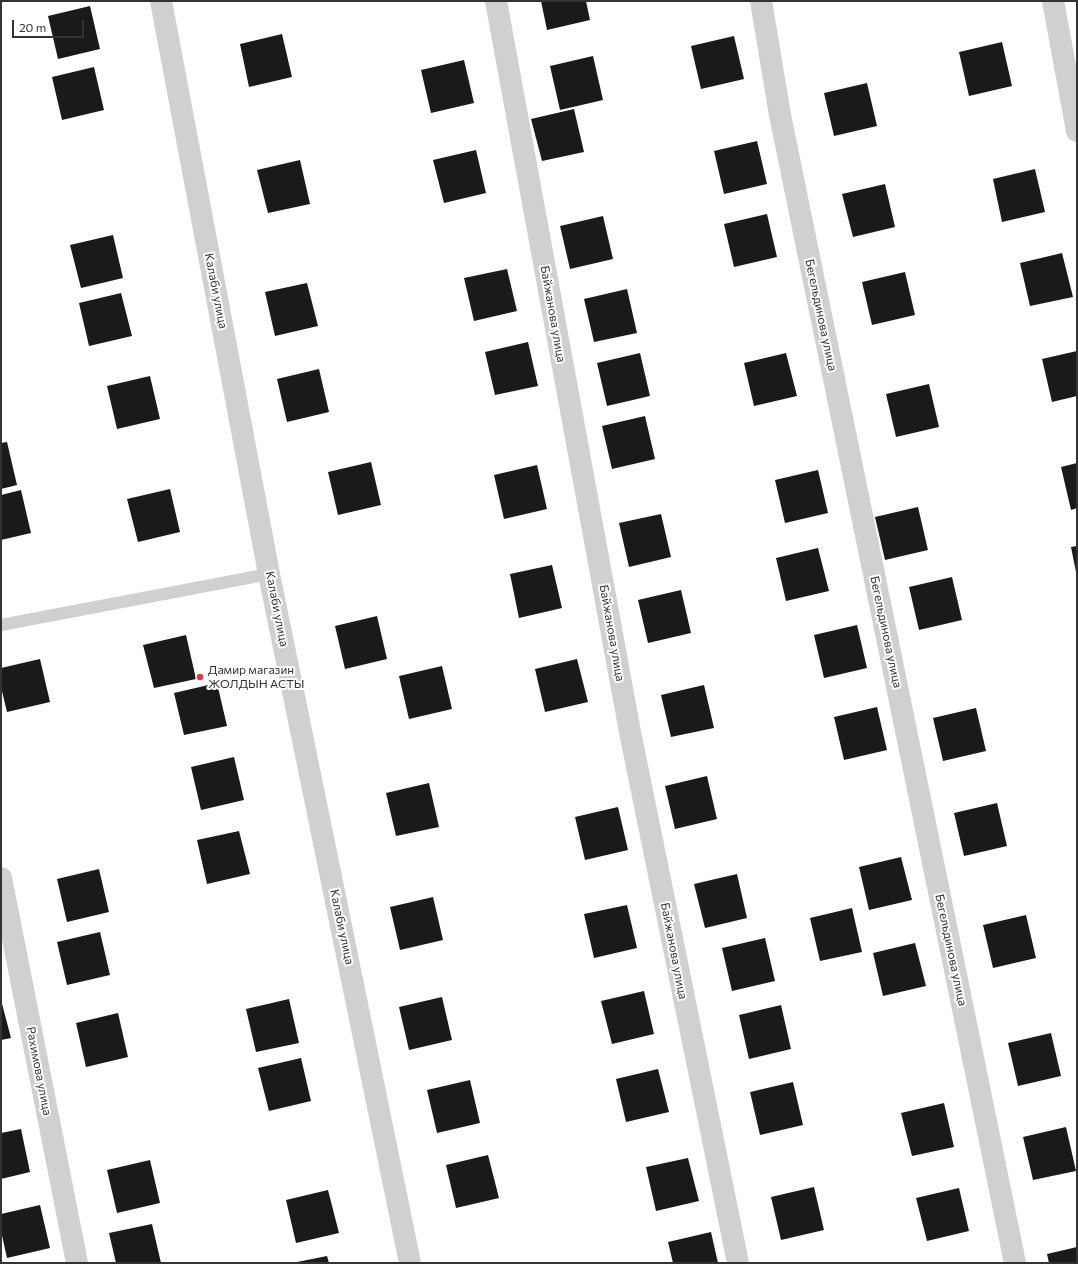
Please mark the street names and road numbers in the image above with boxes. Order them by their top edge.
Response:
street label: Калаби улица [202,252,230,330]
street label: Бегельдинова улица [802,258,840,372]
street label: Байжанова улица [537,264,569,364]
street label: Калаби улица [263,570,291,648]
street label: Бегельдинова улица [867,575,905,689]
street label: Байжанова улица [596,583,628,683]
street label: Калаби улица [327,888,357,966]
street label: Бегельдинова улица [932,893,970,1007]
street label: Байжанова улица [658,901,690,1001]
street label: Рахимова улица [23,1025,55,1117]

